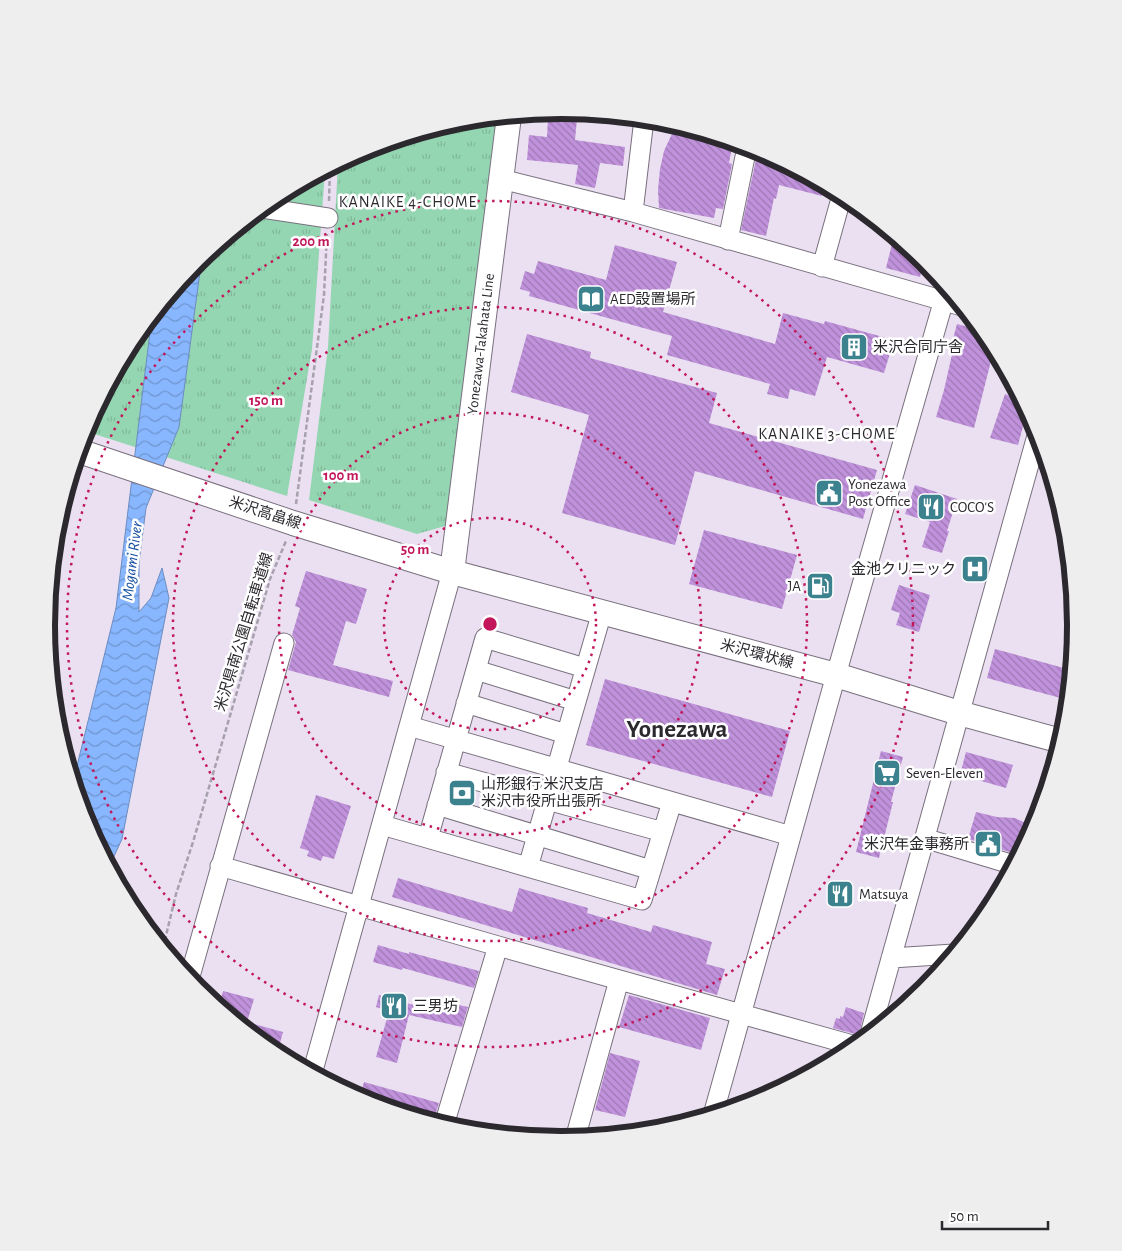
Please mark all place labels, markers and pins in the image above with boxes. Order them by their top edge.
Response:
library icon: AED設置場所 [576,284,606,314]
place label: AED設置場所 [610,291,696,307]
building icon: 米沢合同庁舎 [839,332,869,362]
place label: 米沢合同庁舎 [873,339,963,355]
place label: Yonezawa Post Office [848,477,911,509]
public building icon: Yonezawa Post Office [814,478,844,508]
restaurant icon: COCO'S [916,492,946,522]
place label: COCO'S [950,500,994,515]
hospital icon: 金池クリニック [960,554,990,584]
place label: 金池クリニック [851,561,956,577]
fuel station icon: JA [805,571,835,601]
place label: JA [788,579,801,594]
centre of rings [481,615,499,633]
supermarket icon: Seven-Eleven [872,758,902,788]
place label: Seven-Eleven [906,766,983,781]
place label: 山形銀行 米沢支店 米沢市役所出張所 [481,776,603,809]
bank icon: 山形銀行 米沢支店 米沢市役所出張所 [447,778,477,808]
public building icon: 米沢年金事務所 [973,829,1003,859]
place label: 米沢年金事務所 [864,836,969,852]
restaurant icon: Matsuya [825,879,855,909]
place label: Matsuya [859,887,909,902]
restaurant icon: 三男坊 [379,991,409,1021]
place label: 三男坊 [413,998,458,1014]

